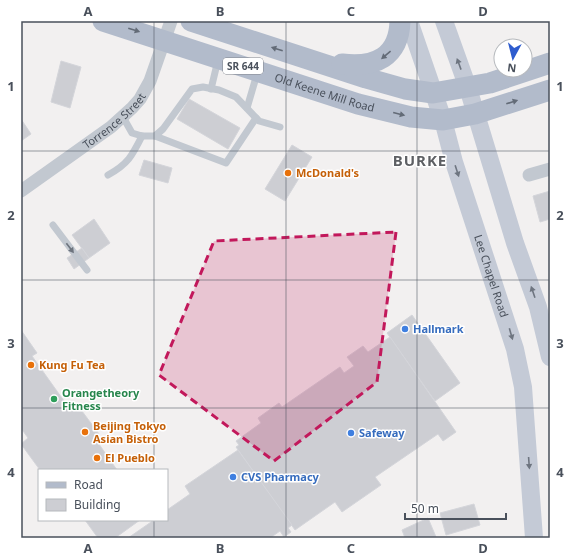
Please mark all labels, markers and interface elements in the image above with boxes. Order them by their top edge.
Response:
text: A [84,2,93,20]
text: B [216,2,224,20]
text: C [347,2,355,20]
text: D [478,2,488,20]
one-way arrow [128,27,140,33]
north arrow [493,38,533,78]
one-way arrow [270,46,282,52]
one-way arrow [380,51,391,60]
one-way arrow [456,57,462,69]
road number: SR 644 [223,58,263,74]
text: N [506,60,517,76]
street label: Old Keene Mill Road [273,69,376,115]
text: 1 [7,77,15,95]
text: 1 [556,77,564,95]
street label: Torrence Street [79,90,149,152]
one-way arrow [506,99,518,105]
one-way arrow [393,112,405,118]
district label: BURKE [393,150,447,170]
place label: McDonald's [296,165,360,180]
one-way arrow [454,165,460,177]
marker: McDonald's [283,168,293,178]
text: 2 [7,206,15,224]
text: 2 [556,206,564,224]
street label: Lee Chapel Road [471,233,512,319]
one-way arrow [66,242,74,253]
one-way arrow [530,286,536,298]
place label: Hallmark [413,321,464,336]
marker: Hallmark [400,324,410,334]
one-way arrow [508,329,514,341]
text: 3 [7,334,15,352]
text: 3 [556,334,564,352]
place label: Kung Fu Tea [39,357,105,372]
marker: Kung Fu Tea [26,360,36,370]
place label: Orangetheory Fitness [62,385,140,413]
marker: Orangetheory Fitness [49,394,59,404]
place label: Beijing Tokyo Asian Bistro [93,418,166,446]
place label: Safeway [359,425,405,440]
marker: Beijing Tokyo Asian Bistro [80,427,90,437]
marker: Safeway [346,428,356,438]
place label: El Pueblo [105,450,155,465]
marker: El Pueblo [92,453,102,463]
one-way arrow [526,457,532,470]
text: 4 [7,463,15,481]
text: 4 [556,463,564,481]
legend [38,469,168,521]
place label: CVS Pharmacy [241,469,320,484]
marker: CVS Pharmacy [228,472,238,482]
text: Road [74,476,103,493]
scale bar [405,495,506,521]
text: Building [74,496,121,513]
text: 50 m [411,500,439,517]
text: A [84,539,93,557]
text: B [216,539,224,557]
text: C [347,539,355,557]
text: D [478,539,488,557]

